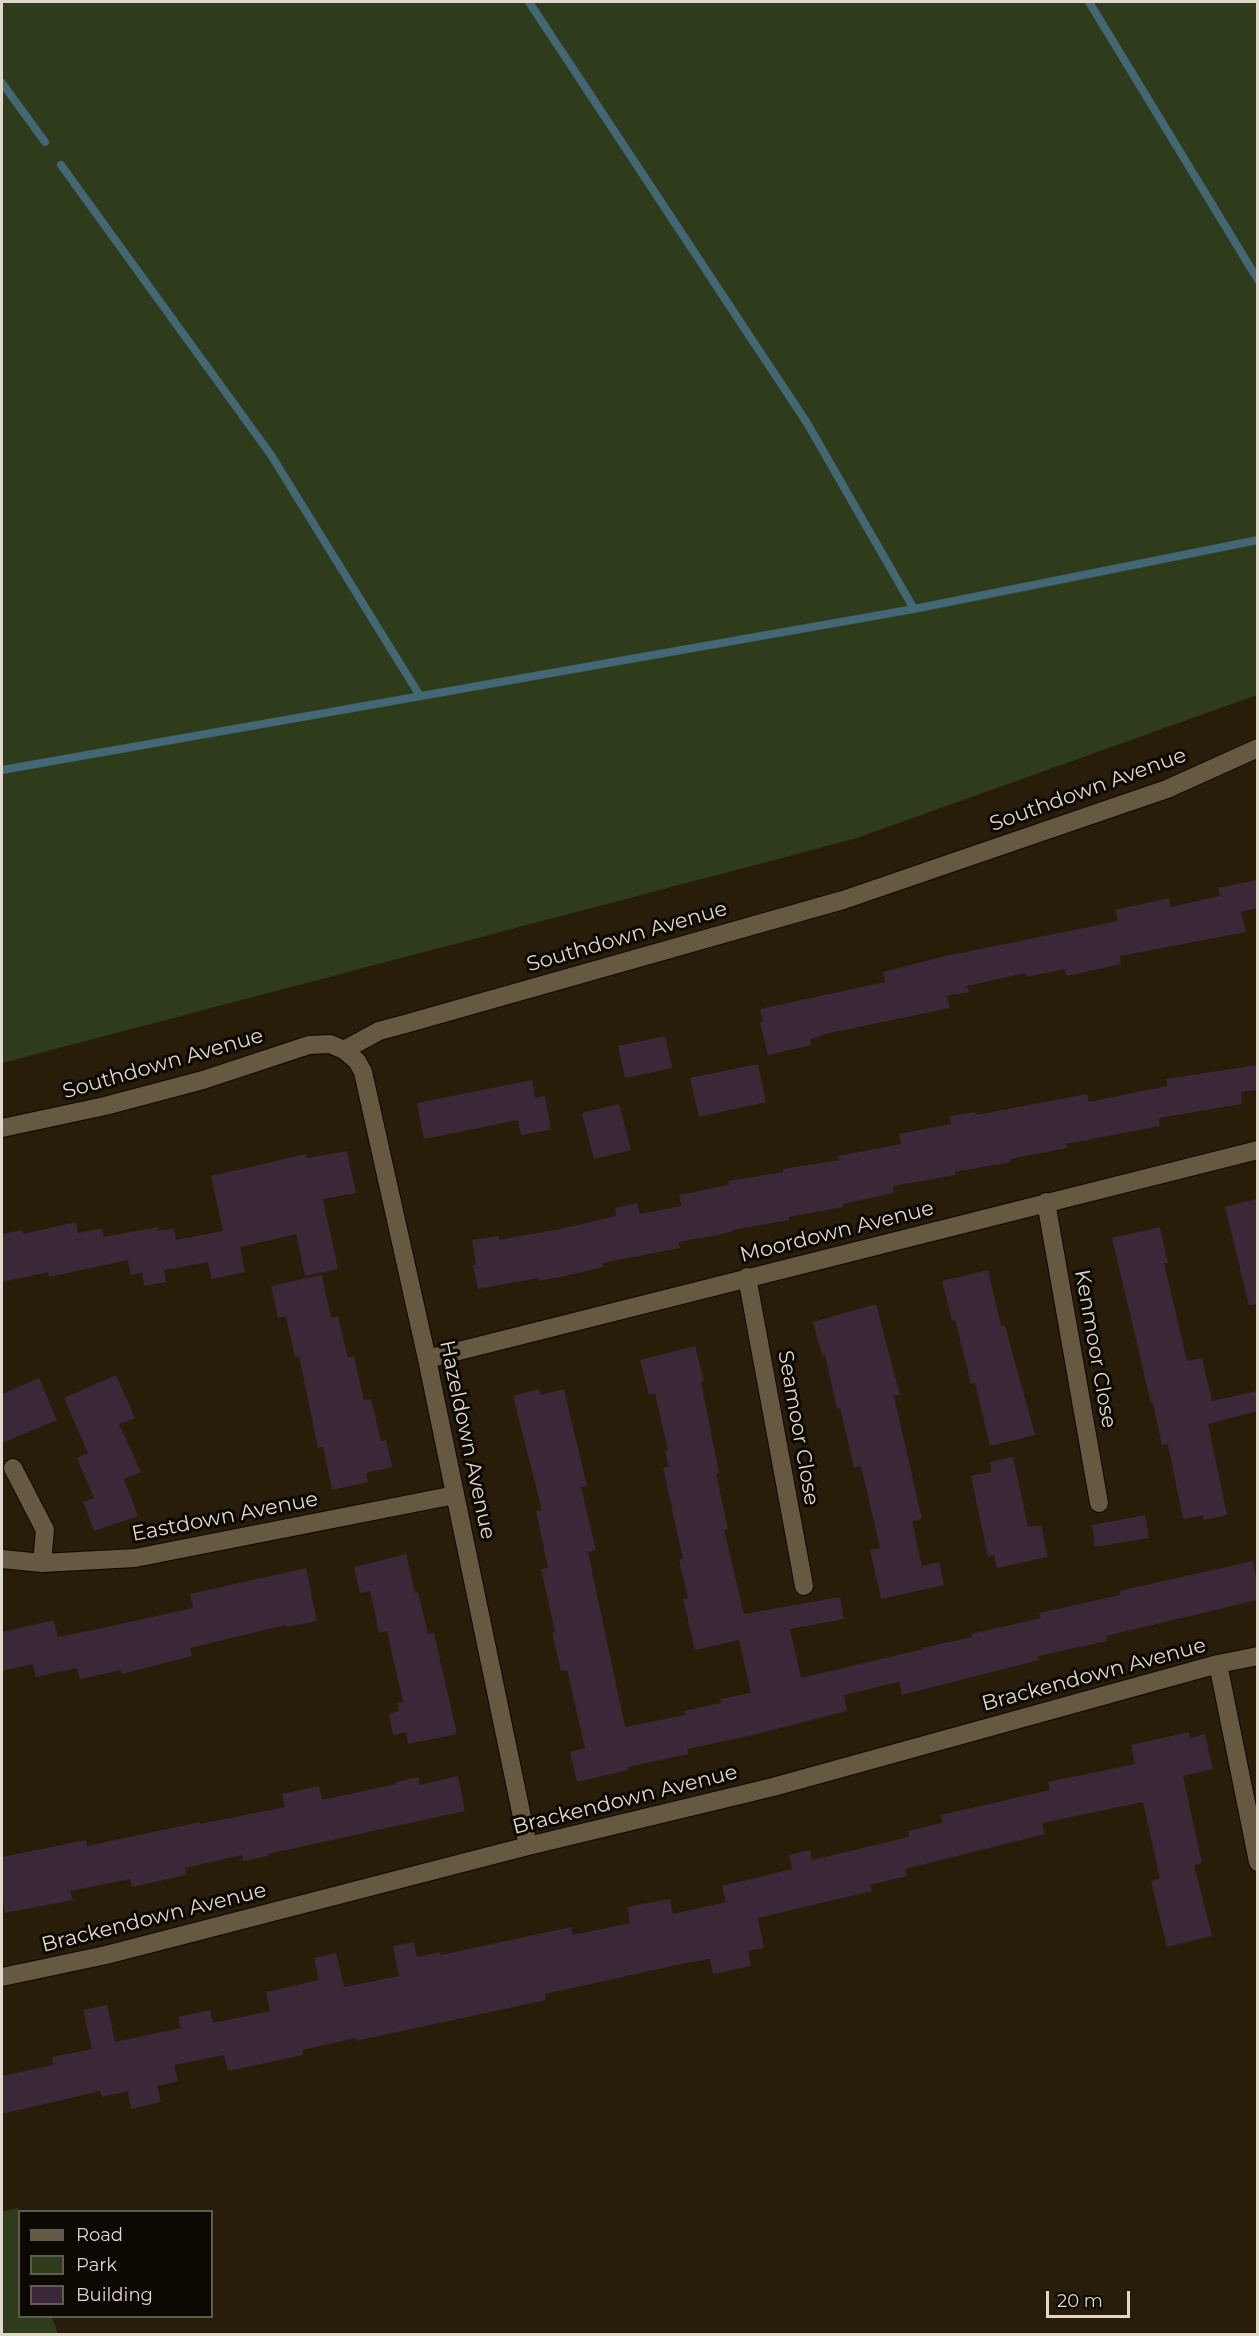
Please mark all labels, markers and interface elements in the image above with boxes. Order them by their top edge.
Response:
street label: Southdown Avenue [986,743,1190,837]
street label: Southdown Avenue [524,896,730,978]
street label: Southdown Avenue [60,1023,266,1105]
street label: Moordown Avenue [737,1196,937,1268]
street label: Kenmoor Close [1069,1268,1121,1430]
street label: Hazeldown Avenue [434,1338,500,1542]
street label: Seamoor Close [772,1349,824,1507]
street label: Eastdown Avenue [130,1487,320,1547]
street label: Brackendown Avenue [979,1633,1209,1717]
street label: Brackendown Avenue [510,1760,740,1840]
street label: Brackendown Avenue [39,1878,269,1958]
legend [18,2210,213,2318]
text: Road [76,2224,123,2246]
text: Park [76,2254,117,2276]
scale bar [1049,2279,1133,2317]
text: Building [76,2284,153,2306]
text: 20 m [1057,2290,1103,2312]

